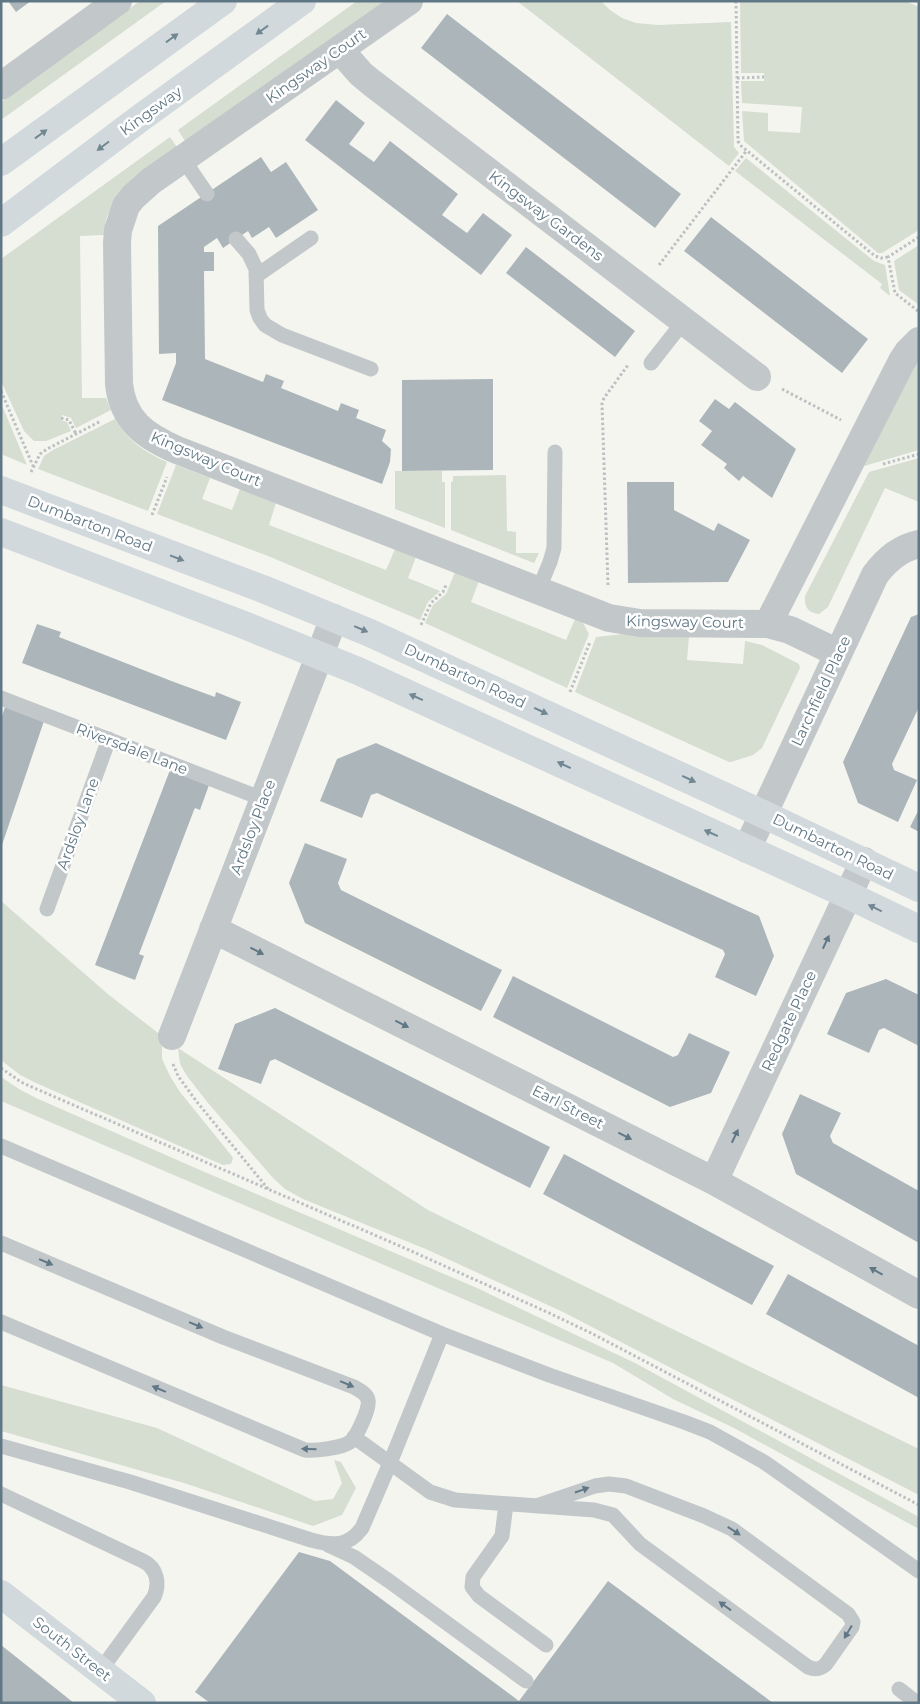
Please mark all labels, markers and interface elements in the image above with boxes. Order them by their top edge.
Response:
street label: Kingsway Court [262,24,369,107]
one-way arrow [255,25,269,35]
one-way arrow [165,33,179,43]
street label: Kingsway [116,81,186,139]
one-way arrow [34,128,47,139]
one-way arrow [97,141,110,152]
street label: Kingsway Gardens [485,166,607,265]
street label: Kingsway Court [148,427,264,490]
street label: Dumbarton Road [25,491,155,556]
one-way arrow [170,555,185,562]
street label: Kingsway Court [626,611,744,632]
one-way arrow [354,626,369,634]
street label: Larchfield Place [787,633,854,749]
street label: Dumbarton Road [401,639,529,712]
one-way arrow [409,693,423,701]
one-way arrow [534,707,548,715]
street label: Riversdale Lane [74,719,191,779]
one-way arrow [556,761,571,769]
street label: Ardsloy Lane [52,775,103,872]
one-way arrow [682,776,696,784]
street label: Ardsloy Place [226,777,279,877]
street label: Dumbarton Road [770,809,897,884]
one-way arrow [704,828,718,836]
one-way arrow [868,904,882,912]
one-way arrow [822,935,830,949]
one-way arrow [250,947,264,955]
street label: Redgate Place [757,967,820,1074]
one-way arrow [395,1020,409,1028]
street label: Earl Street [529,1080,607,1133]
one-way arrow [731,1129,739,1144]
one-way arrow [618,1132,633,1140]
one-way arrow [39,1258,53,1266]
one-way arrow [869,1267,884,1275]
one-way arrow [189,1322,203,1330]
one-way arrow [340,1381,354,1389]
one-way arrow [151,1385,166,1393]
one-way arrow [300,1445,316,1453]
one-way arrow [575,1486,590,1494]
one-way arrow [727,1527,741,1536]
one-way arrow [718,1601,732,1611]
street label: South Street [29,1612,115,1685]
one-way arrow [844,1626,853,1639]

